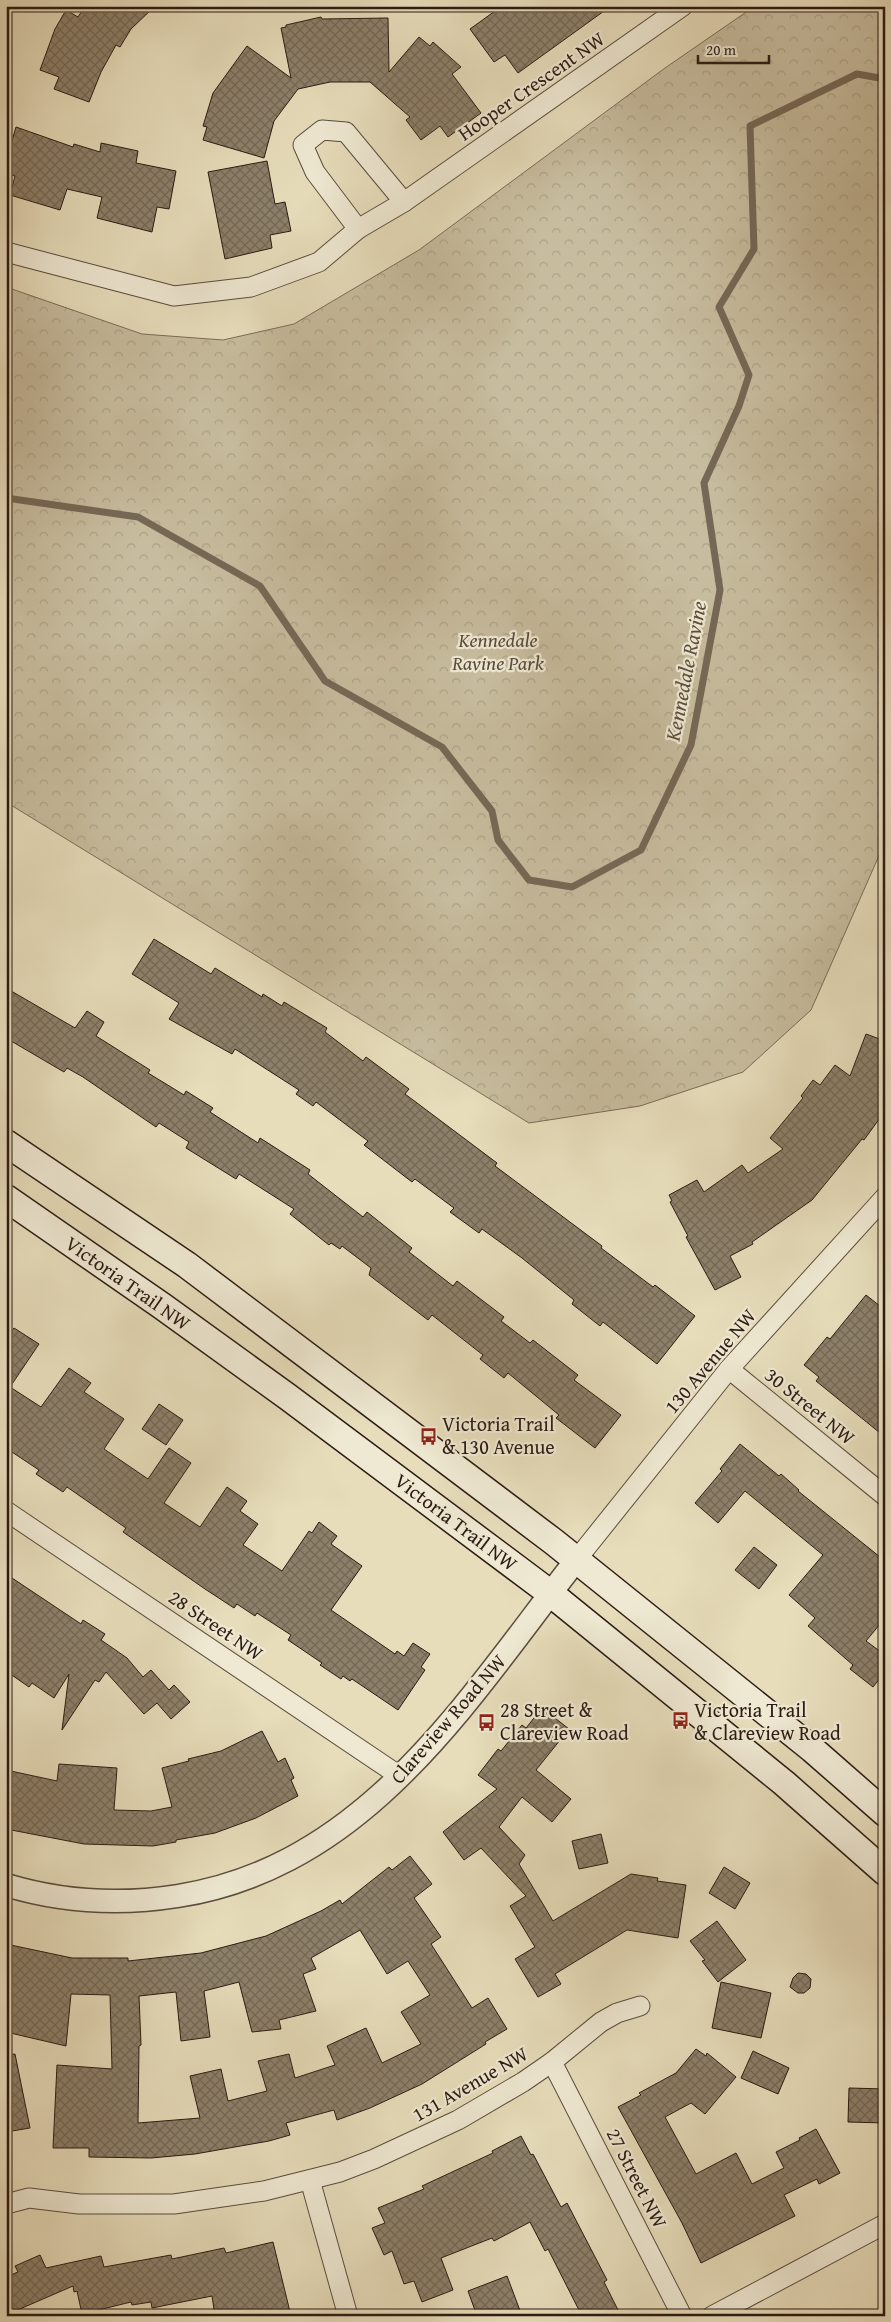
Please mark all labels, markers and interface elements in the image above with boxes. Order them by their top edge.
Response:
street label: Hooper Crescent NW [451,24,610,147]
scale bar [698,32,770,64]
text: 20 m [706,39,737,60]
water label: Kennedale Ravine [657,598,714,745]
park label: Kennedale Ravine Park [451,625,545,677]
street label: Victoria Trail NW [60,1229,197,1337]
street label: 130 Avenue NW [657,1302,762,1419]
street label: 30 Street NW [759,1360,862,1451]
place label: Victoria Trail & 130 Avenue [442,1409,555,1461]
bus stop icon: Victoria Trail & 130 Avenue [418,1426,438,1446]
street label: Victoria Trail NW [389,1466,524,1577]
street label: 28 Street NW [163,1582,269,1667]
street label: Clareview Road NW [383,1648,512,1790]
place label: 28 Street & Clareview Road [500,1695,629,1747]
place label: Victoria Trail & Clareview Road [694,1695,841,1747]
bus stop icon: Victoria Trail & Clareview Road [670,1711,690,1731]
bus stop icon: 28 Street & Clareview Road [476,1712,496,1732]
street label: 131 Avenue NW [407,2039,533,2128]
street label: 27 Street NW [600,2123,675,2233]

